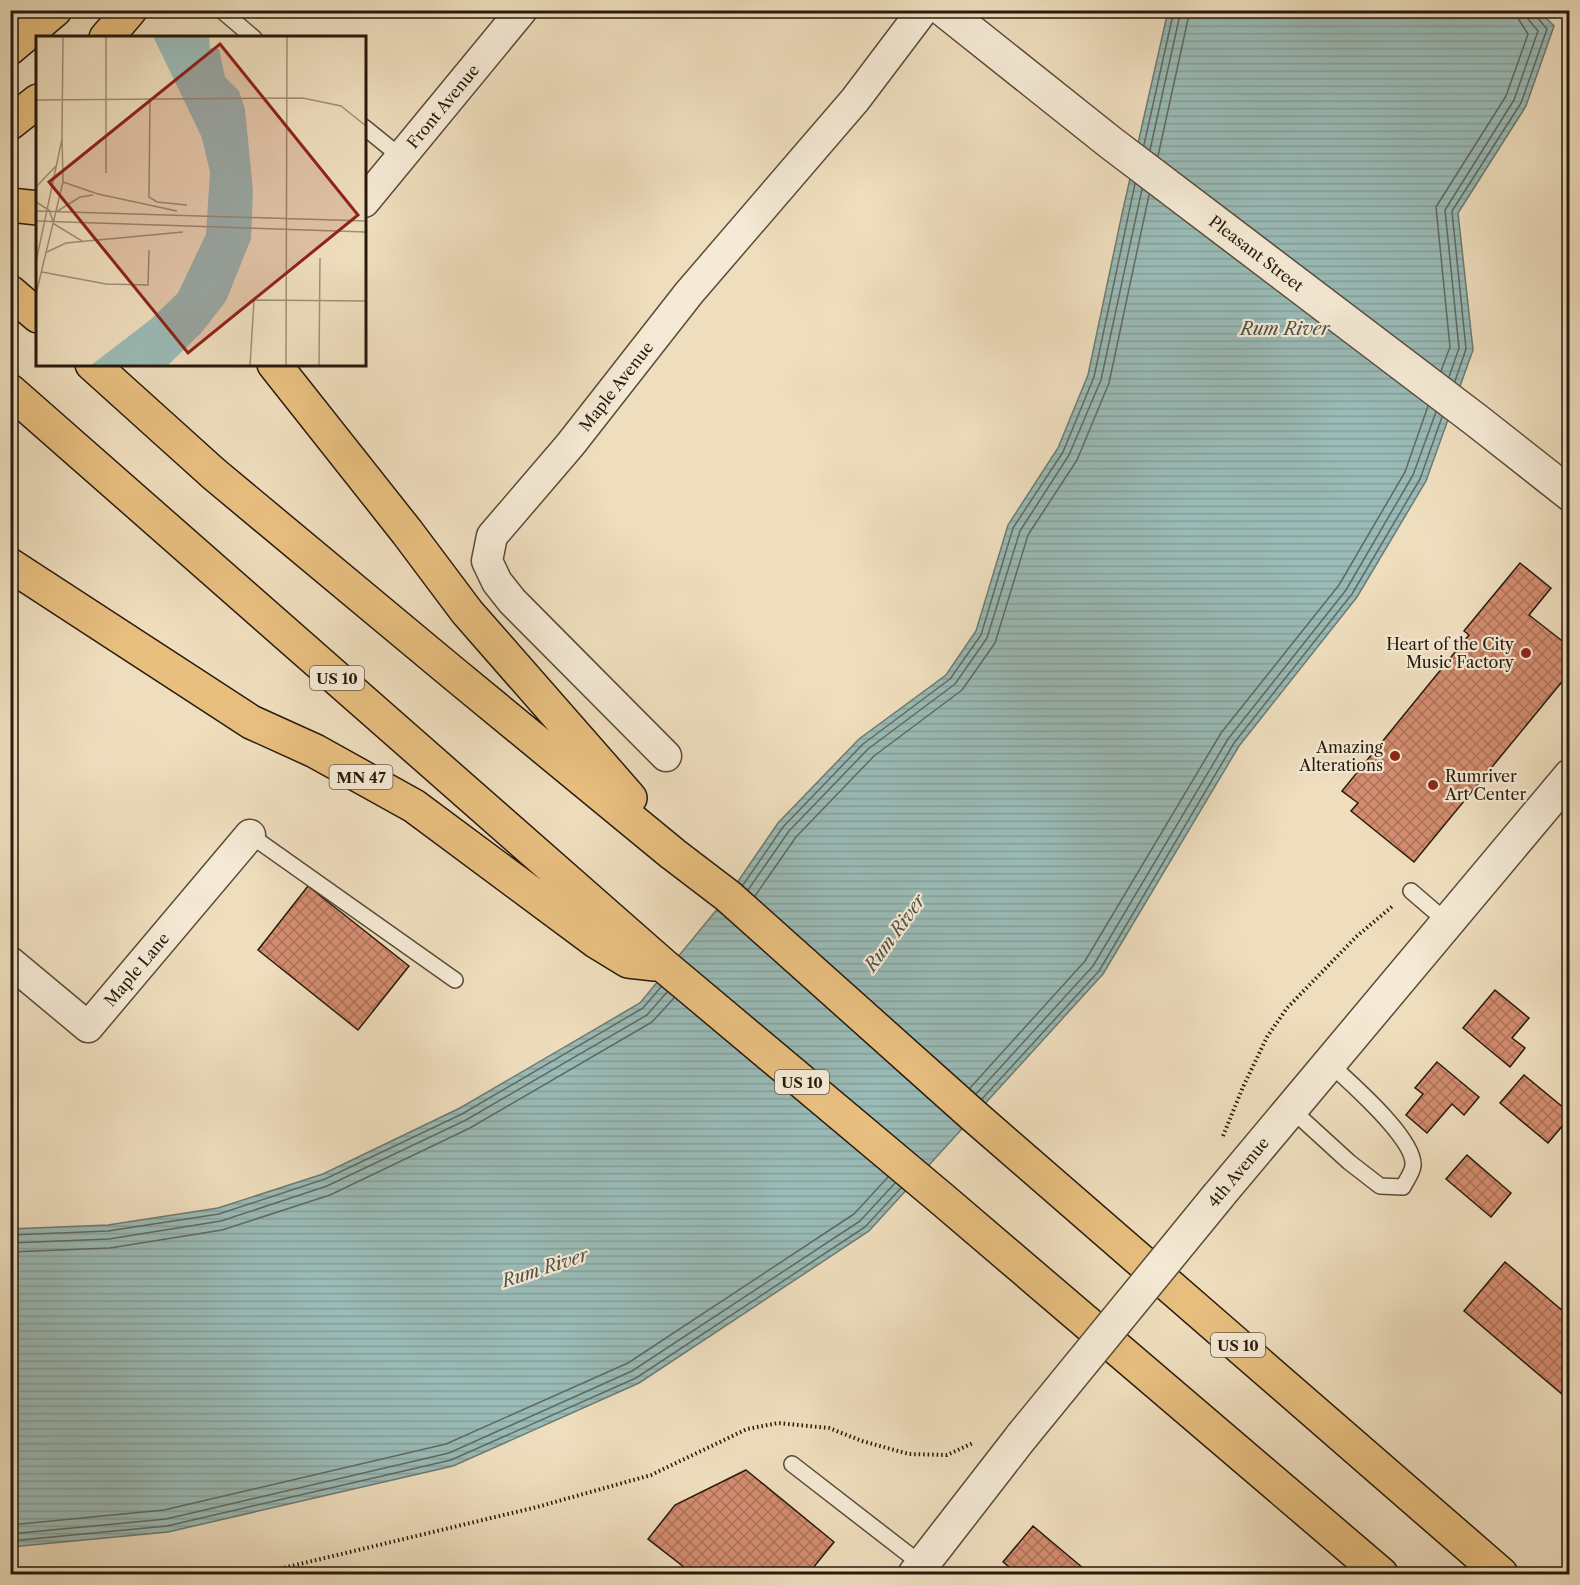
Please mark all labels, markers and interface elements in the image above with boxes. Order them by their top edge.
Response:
inset map [36,36,366,366]
street label: Front Avenue [402,60,483,152]
street label: Pleasant Street [1205,211,1308,296]
water label: Rum River [1238,318,1331,340]
street label: Maple Avenue [575,337,657,435]
place label: Heart of the City Music Factory [1386,634,1515,672]
marker: Heart of the City Music Factory [1519,646,1533,660]
road number: US 10 [310,666,364,690]
place label: Amazing Alterations [1298,737,1384,775]
marker: Amazing Alterations [1388,749,1402,763]
road number: MN 47 [330,765,392,789]
place label: Rumriver Art Center [1444,766,1526,804]
marker: Rumriver Art Center [1426,778,1440,792]
water label: Rum River [859,889,931,977]
street label: Maple Lane [100,928,173,1010]
road number: US 10 [775,1070,829,1094]
street label: 4th Avenue [1203,1133,1273,1211]
water label: Rum River [497,1243,593,1293]
road number: US 10 [1211,1333,1265,1357]

